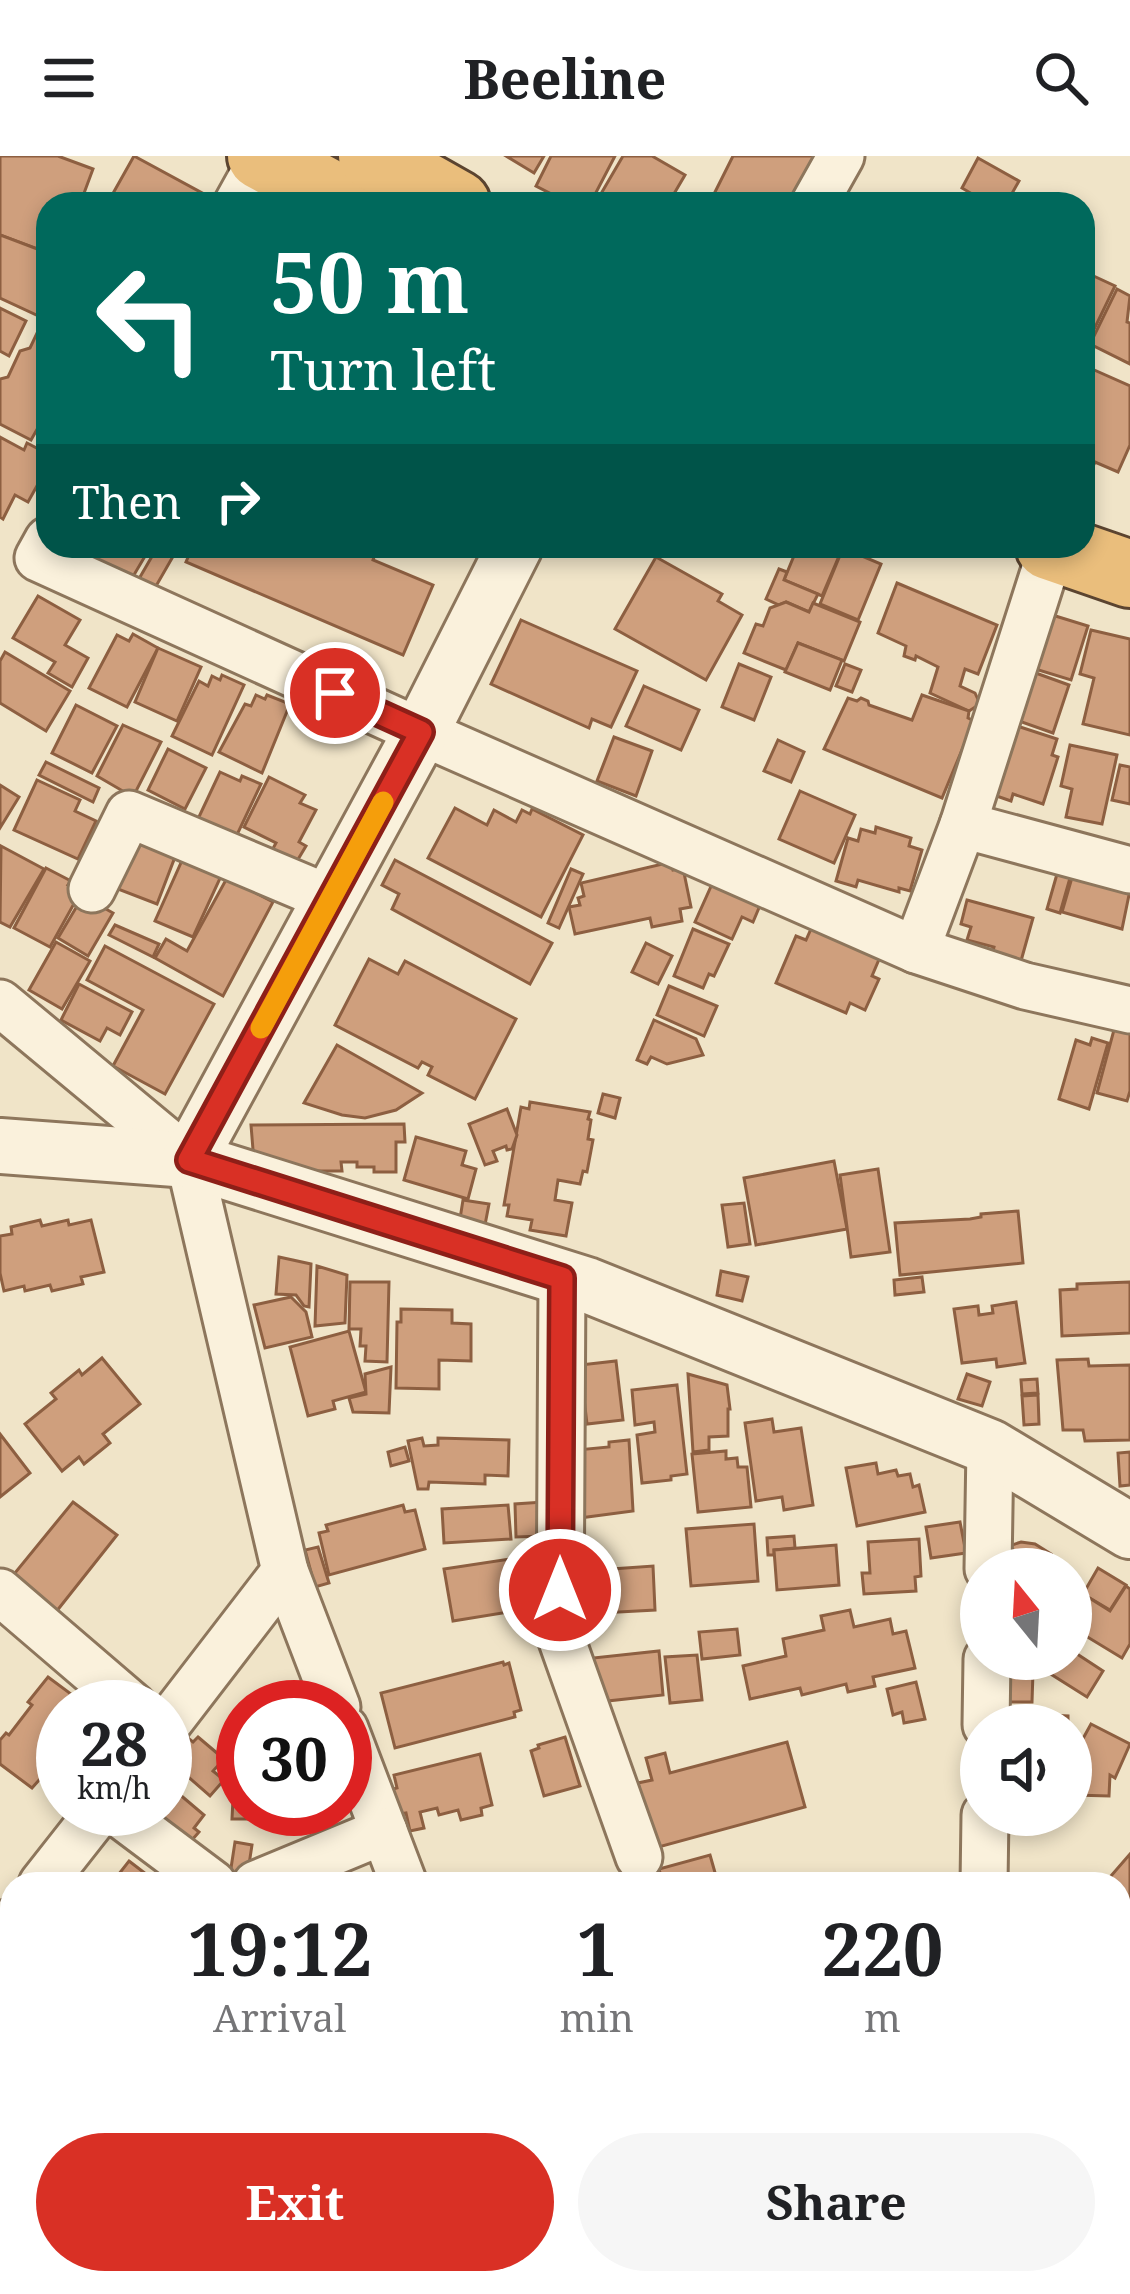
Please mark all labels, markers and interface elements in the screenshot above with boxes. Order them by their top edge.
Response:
text: Beeline [464,41,667,115]
icon: menu [36,45,102,111]
icon: search [1028,45,1094,111]
text: 50 m [270,223,470,338]
icon: left [72,240,228,396]
text: Turn left [270,332,496,406]
icon: right [205,468,271,534]
text: Then [72,471,181,532]
pin [284,642,386,744]
icon: arrive [302,660,368,726]
position arrow [497,1527,623,1653]
north arrow [960,1548,1092,1680]
map controls [960,1548,1092,1836]
speed limit sign: 30 [216,1680,372,1836]
text: 28 [80,1702,148,1784]
button: sound [960,1704,1092,1836]
text: km/h [77,1767,151,1808]
text: 19:12 [187,1899,372,1997]
text: 1 [576,1899,617,1997]
text: 220 [821,1899,944,1997]
text: Arrival [213,1990,346,2043]
text: min [560,1990,634,2043]
text: m [864,1990,901,2043]
button: Exit [36,2133,554,2271]
button: Share [578,2133,1095,2271]

